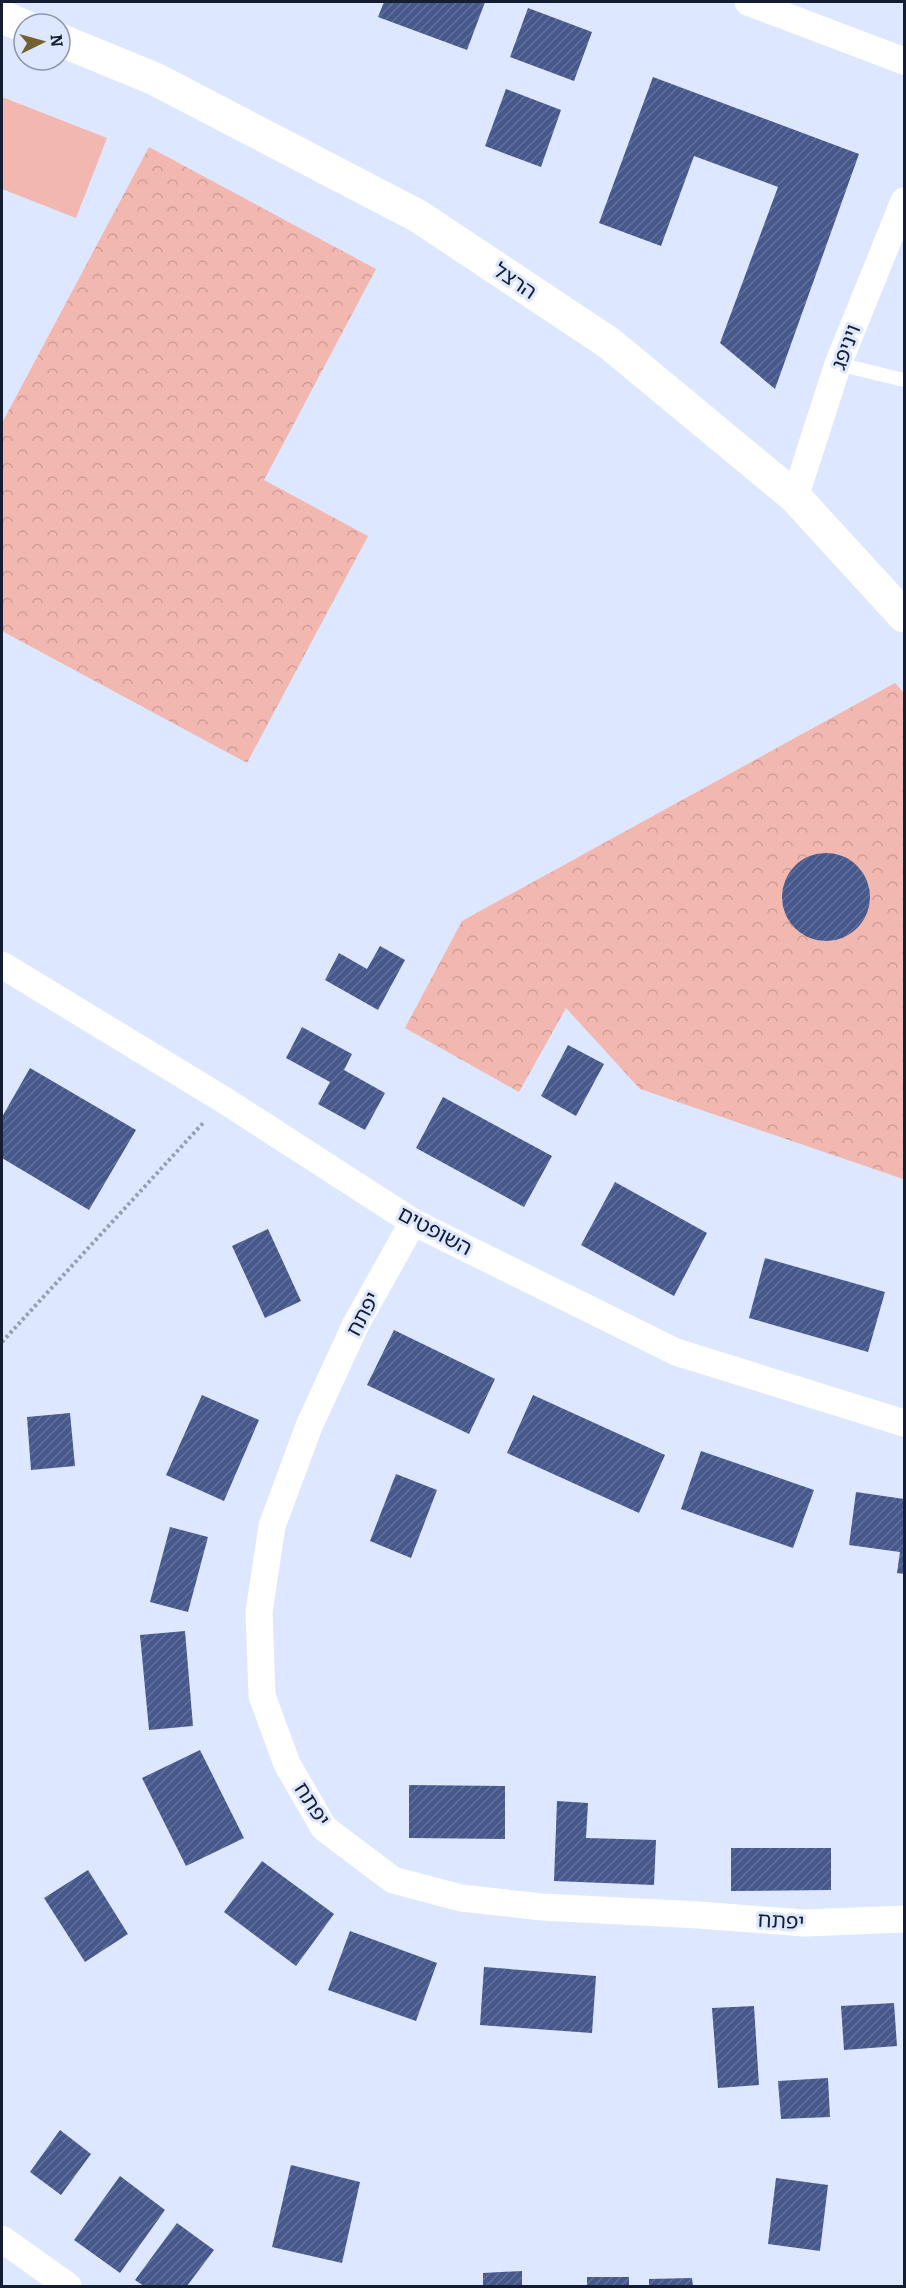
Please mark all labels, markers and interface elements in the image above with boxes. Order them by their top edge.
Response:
north arrow [12,12,72,72]
text: N [46,34,66,48]
street label: הרצל [488,257,542,305]
street label: ויניפג [826,321,866,373]
street label: השופטים [393,1201,477,1261]
street label: יפתח [341,1287,385,1341]
street label: יפתח [288,1777,336,1831]
street label: יפתח [757,1907,805,1935]

